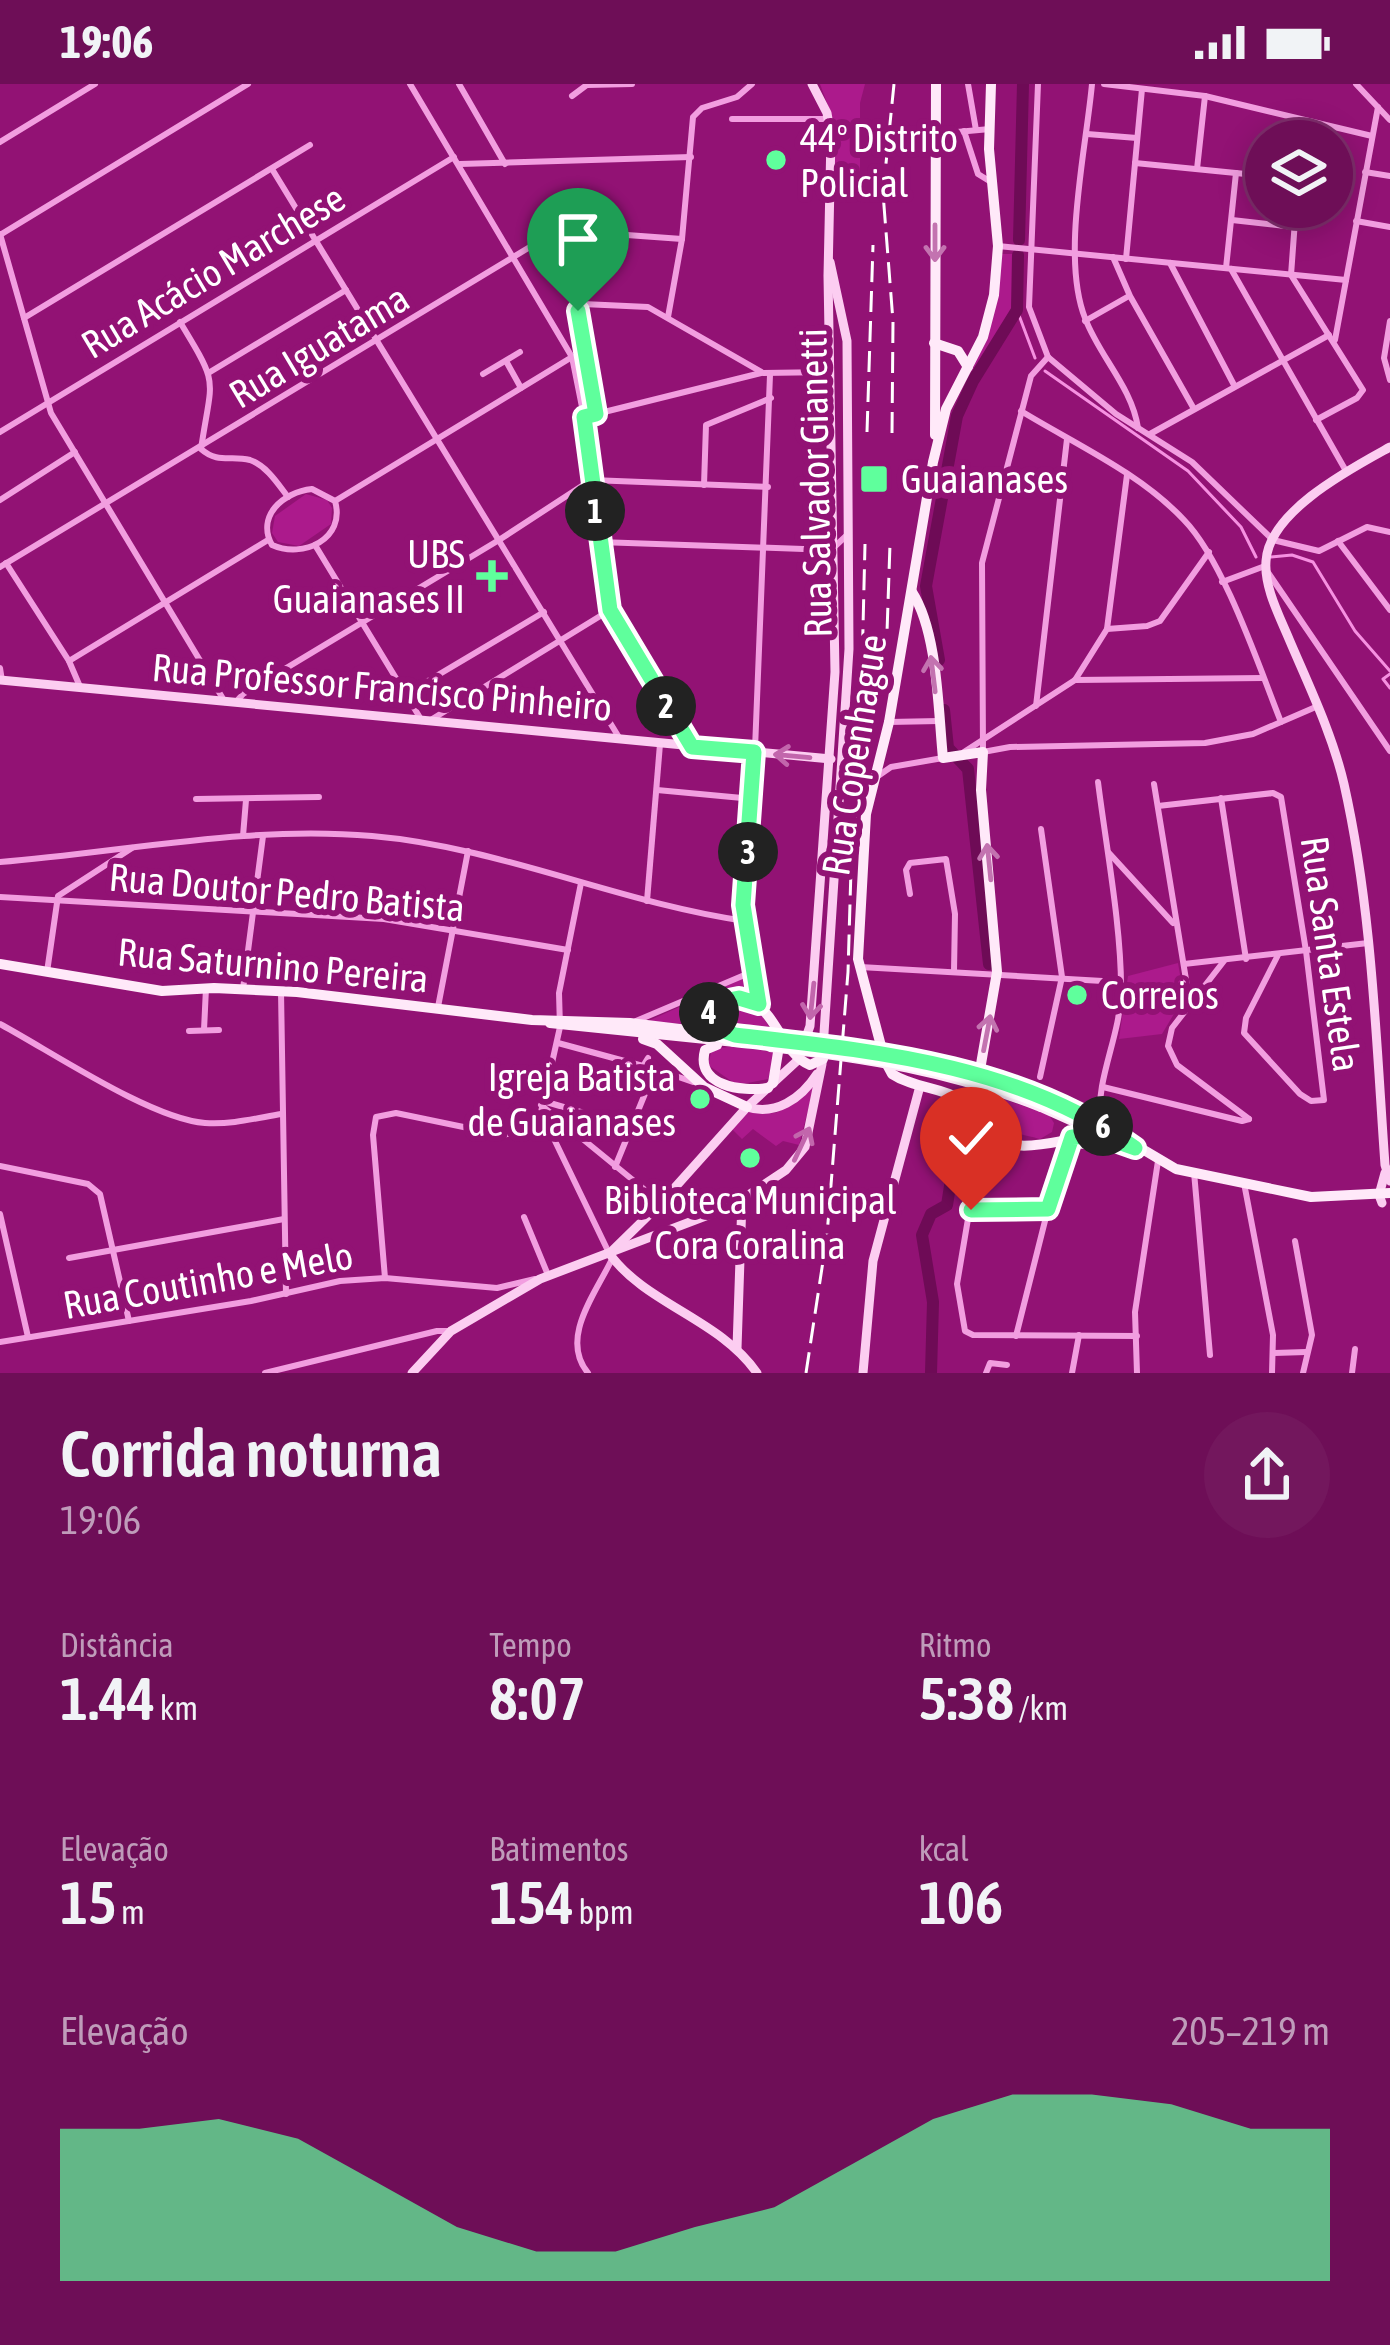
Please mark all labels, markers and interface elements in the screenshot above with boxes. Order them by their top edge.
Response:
text: 19:06 [60,16,154,68]
place label: 44º Distrito Policial [800,116,958,205]
map controls [1245,120,1353,228]
button: layers [1245,120,1353,228]
marker: 44º Distrito Policial [763,147,789,173]
street label: Rua Acácio Marchese [74,175,352,367]
pin [527,188,629,311]
icon: arrive [545,206,611,272]
one-way arrow [924,223,946,262]
street label: Rua Iguatama [221,275,417,417]
street label: Rua Salvador Gianetti [790,328,840,638]
place label: Guaianases [901,457,1068,501]
marker: Guaianases [858,463,890,495]
pin: 1 [565,481,625,541]
text: 1 [587,492,603,530]
place label: UBS Guaianases II [273,532,465,621]
marker: UBS Guaianases II [476,560,508,592]
street label: Rua Copenhague [813,631,895,879]
street label: Rua Professor Francisco Pinheiro [150,645,614,729]
one-way arrow [921,655,943,694]
pin: 2 [636,676,696,736]
text: 2 [658,687,674,725]
one-way arrow [774,744,813,767]
pin: 3 [718,822,778,882]
text: 3 [740,833,756,871]
street label: Rua Santa Estela [1293,833,1369,1075]
one-way arrow [977,843,1000,882]
street label: Rua Doutor Pedro Batista [107,855,467,929]
street label: Rua Saturnino Pereira [116,929,430,1001]
place label: Correios [1101,973,1219,1017]
one-way arrow [800,981,823,1020]
pin: 4 [679,982,739,1042]
marker: Correios [1064,982,1090,1008]
text: 4 [701,993,717,1031]
one-way arrow [977,1014,999,1053]
place label: Igreja Batista de Guaianases [467,1055,676,1144]
marker: Igreja Batista de Guaianases [687,1086,713,1112]
pin [920,1087,1022,1210]
pin: 6 [1073,1096,1133,1156]
icon: check [938,1105,1004,1171]
text: 6 [1095,1107,1111,1145]
one-way arrow [792,1127,814,1163]
marker: Biblioteca Municipal Cora Coralina [737,1145,763,1171]
place label: Biblioteca Municipal Cora Coralina [603,1178,897,1267]
street label: Rua Coutinho e Melo [60,1233,356,1327]
button: share [1204,1412,1330,1538]
text: Corrida noturna [60,1415,442,1491]
text: 19:06 [60,1498,141,1542]
text: Distância [60,1626,174,1664]
text: Tempo [489,1626,572,1664]
text: Ritmo [919,1626,992,1664]
text: 1.44 [60,1664,155,1733]
text: 8:07 [489,1664,586,1733]
text: 5:38 [919,1664,1014,1733]
text: km [155,1689,198,1727]
text: /km [1014,1689,1068,1727]
text: Elevação [60,1830,169,1868]
text: Batimentos [489,1830,629,1868]
text: kcal [919,1830,969,1868]
text: 15 [60,1868,116,1937]
text: 154 [489,1868,574,1937]
text: 106 [919,1868,1003,1937]
text: m [116,1893,145,1931]
text: bpm [574,1893,634,1931]
text: Elevação [60,2009,189,2053]
text: 205–219 m [1171,2009,1330,2053]

